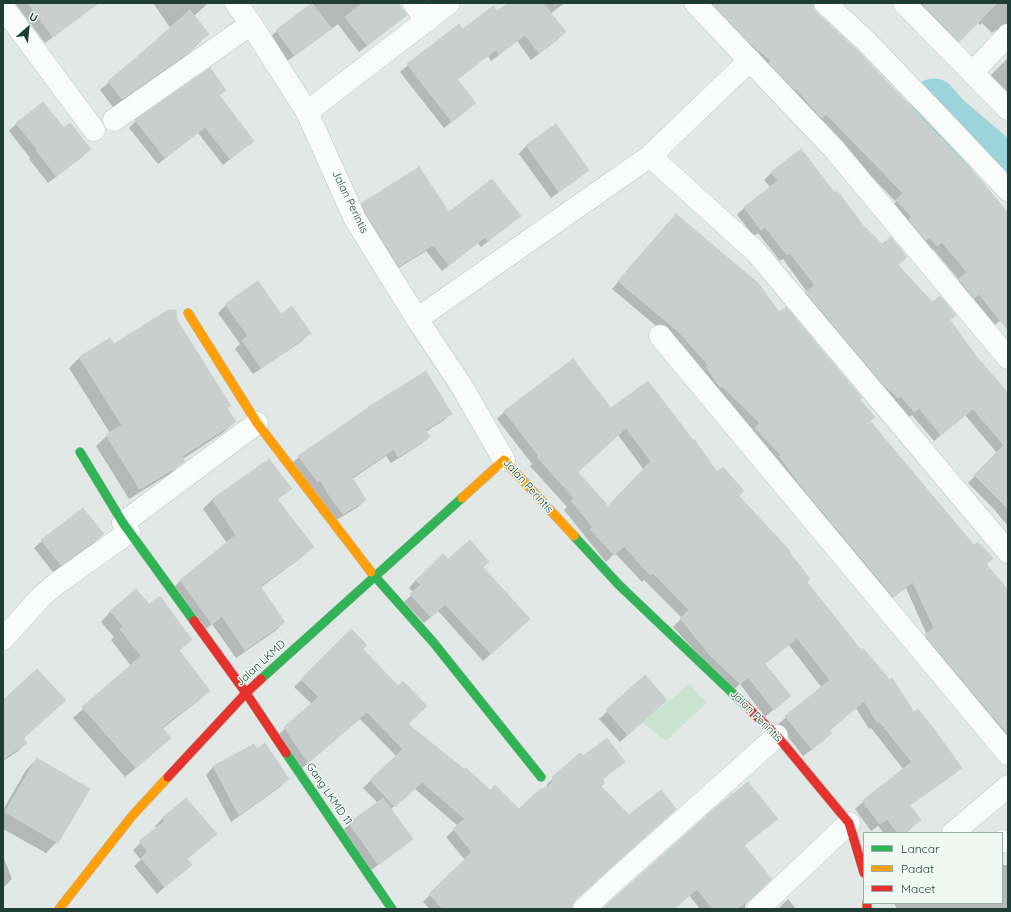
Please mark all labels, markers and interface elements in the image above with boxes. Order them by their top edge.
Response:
north arrow [8,8,48,48]
text: U [27,9,40,25]
street label: Jalan Perintis [329,168,371,236]
street label: Jalan Perintis [500,456,556,516]
street label: Jalan LKMD [234,637,288,689]
street label: Jalan Perintis [727,687,785,745]
street label: Gang LKMD 11 [303,760,355,828]
legend [863,832,1003,904]
text: Lancar [901,841,940,856]
text: Padat [901,861,934,876]
text: Macet [901,881,935,896]

